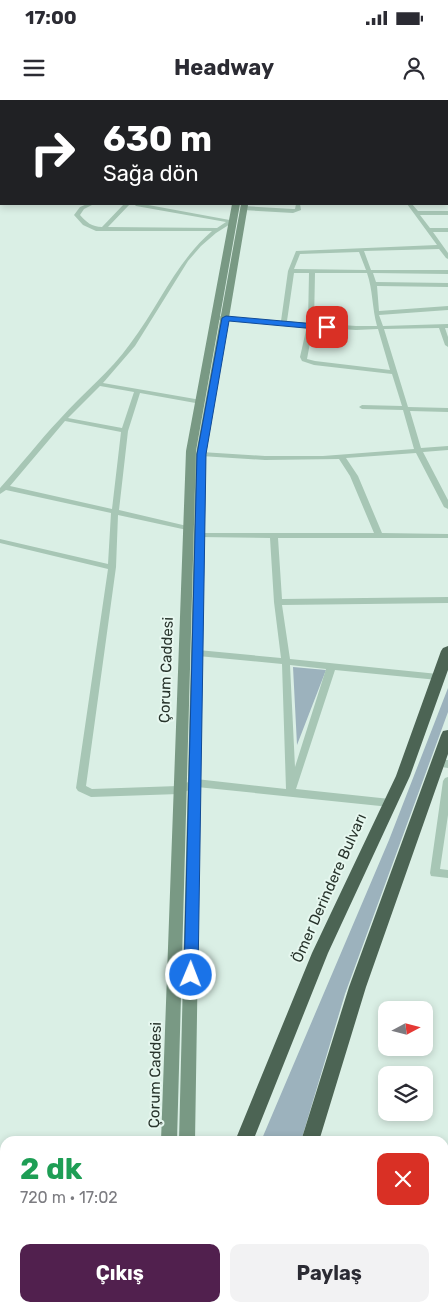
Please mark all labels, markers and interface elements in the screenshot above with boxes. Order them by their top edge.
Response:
text: 17:00 [25,6,77,29]
icon: menu [20,54,48,82]
text: Headway [174,54,274,81]
icon: person [400,54,428,82]
text: 630 m [103,118,212,160]
icon: right [20,120,85,185]
text: Sağa dön [103,160,199,187]
pin [306,306,348,348]
icon: arrive [313,313,341,341]
street label: Çorum Caddesi [155,617,177,723]
street label: Ömer Derindere Bulvarı [288,811,370,965]
position arrow [164,948,216,1000]
north arrow [378,1001,432,1056]
map controls [378,1001,433,1121]
street label: Çorum Caddesi [145,1022,165,1128]
button: layers [378,1066,433,1121]
text: 2 dk [20,1151,82,1187]
button: close [377,1153,429,1205]
text: 720 m · 17:02 [20,1188,118,1207]
button: Çıkış [20,1244,220,1302]
button: Paylaş [230,1244,429,1302]

